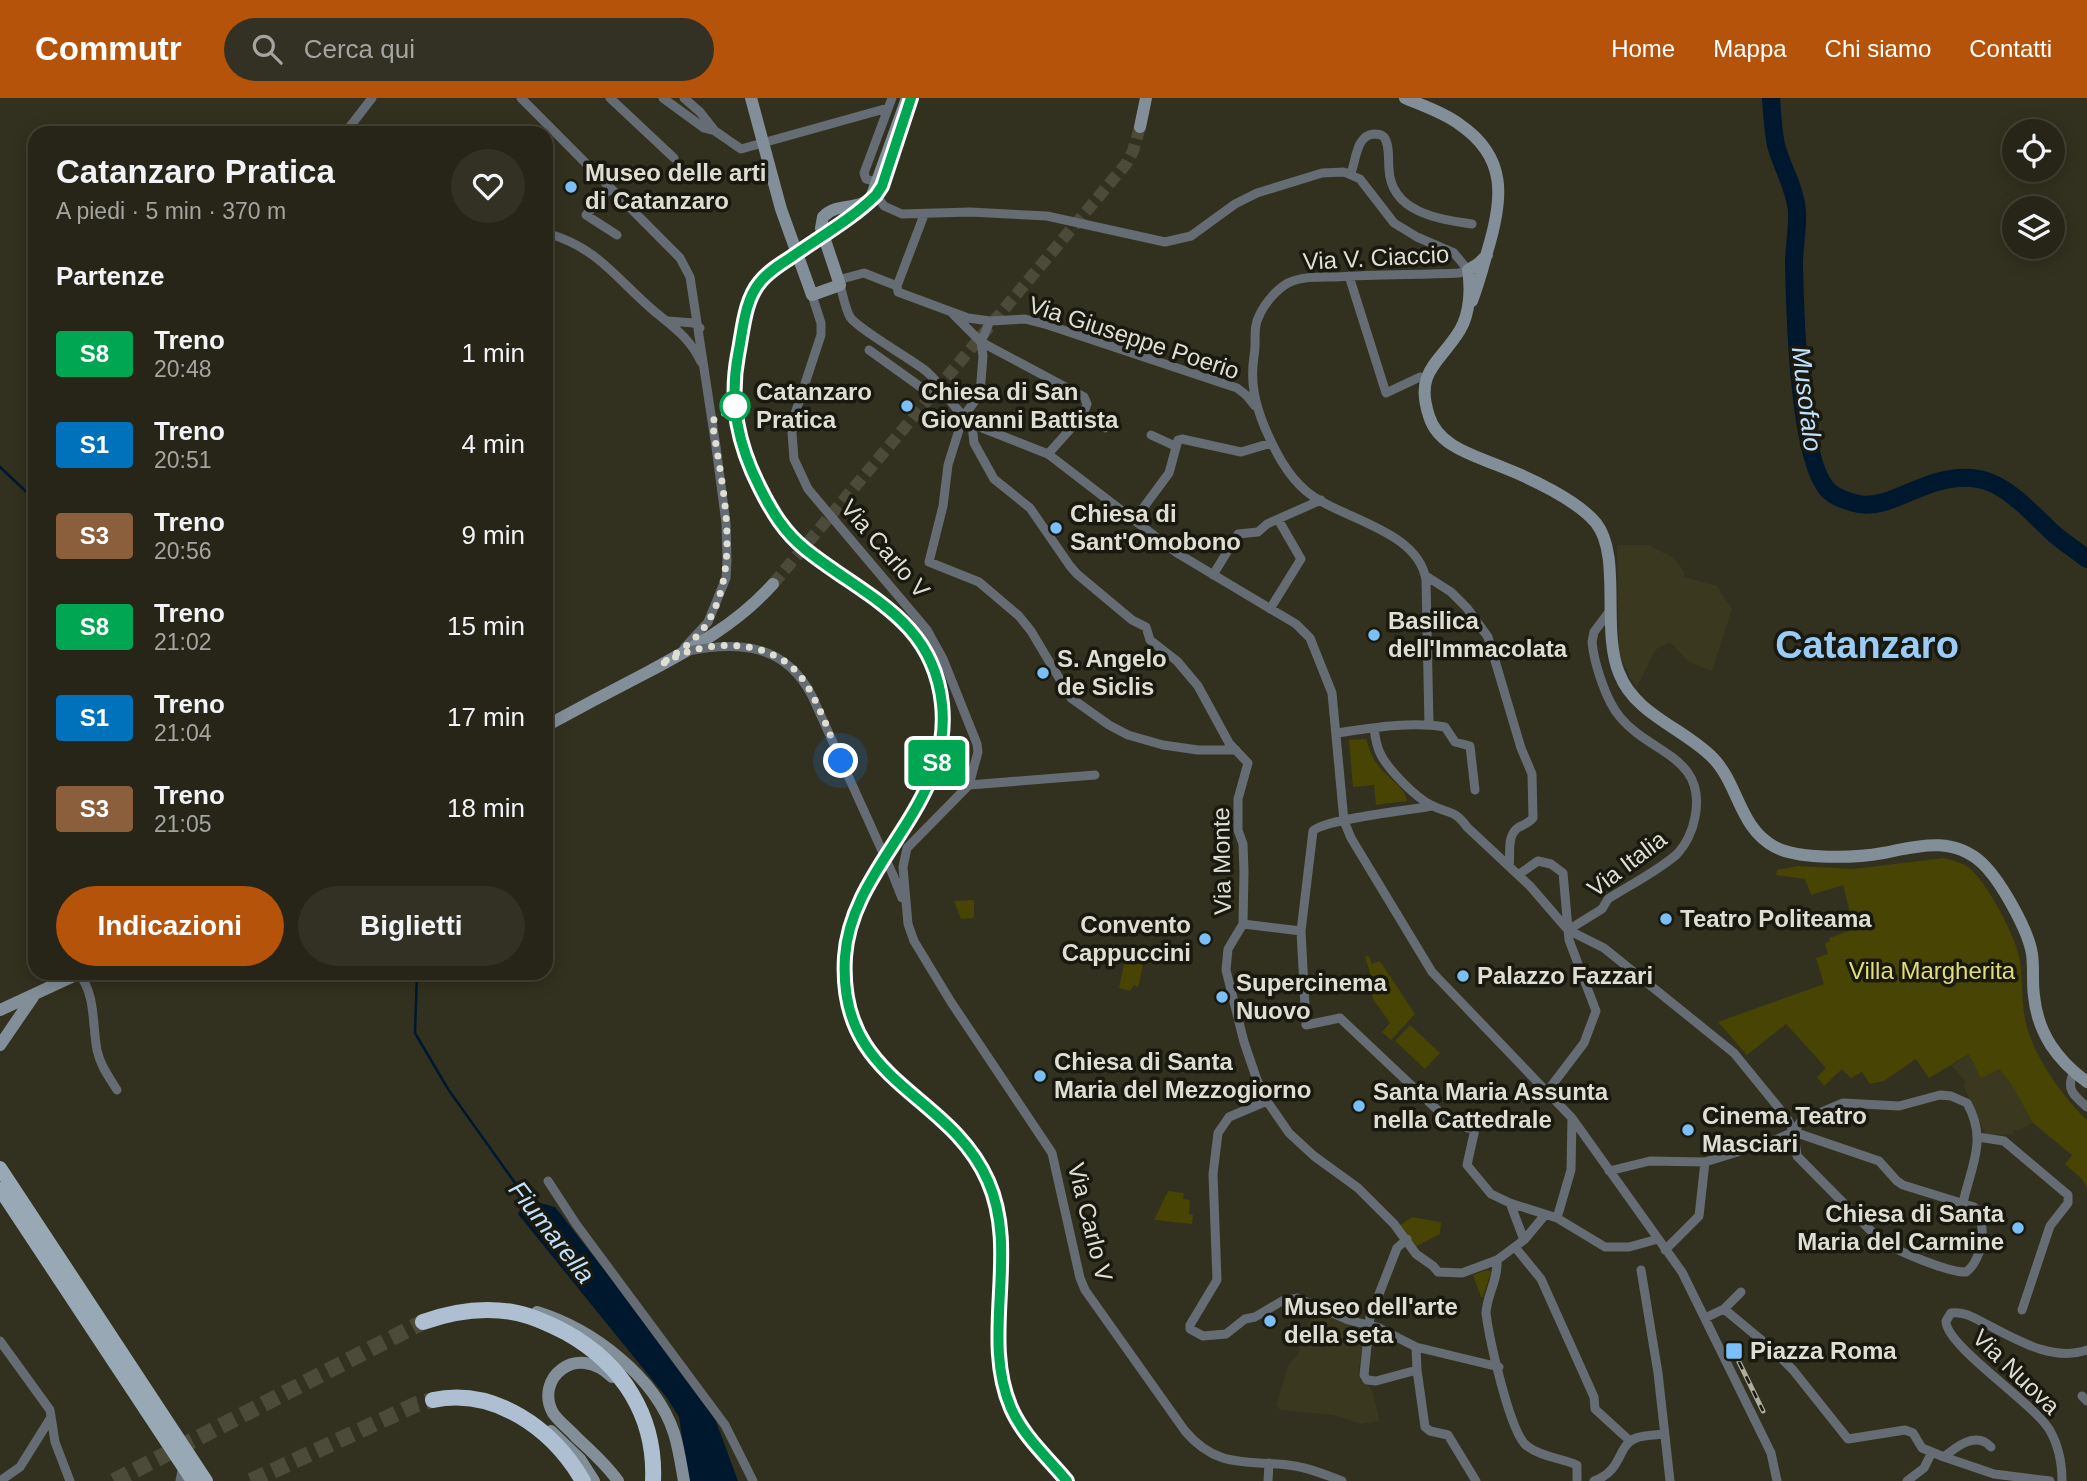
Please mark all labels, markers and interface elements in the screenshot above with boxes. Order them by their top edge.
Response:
search box [224,18,714,81]
text: Commutr [35,30,182,67]
icon: search [248,30,286,68]
text: Cerca qui [304,34,415,64]
text: Home [1611,35,1675,62]
text: Mappa [1713,35,1787,62]
text: Chi siamo [1825,35,1931,62]
text: Contatti [1969,35,2052,62]
map controls [2002,119,2065,259]
button: locate [2002,119,2065,182]
button: heart [451,149,525,223]
text: Catanzaro Pratica [56,153,335,190]
place label: Museo delle arti di Catanzaro [585,159,766,214]
marker: Museo delle arti di Catanzaro [563,179,579,195]
button: layers [2002,196,2065,259]
text: A piedi · 5 min · 370 m [56,198,286,224]
street label: Via V. Ciaccio [1302,240,1450,275]
text: Partenze [56,261,164,291]
street label: Via Giuseppe Poerio [1026,291,1243,384]
text: Treno [154,325,225,355]
text: 1 min [461,338,525,368]
text: S8 [80,340,109,367]
water label: Musofalo [1786,345,1828,453]
text: 20:48 [154,356,212,382]
place label: Catanzaro Pratica [756,378,872,433]
place label: Chiesa di San Giovanni Battista [921,378,1119,433]
marker: Catanzaro Pratica [720,391,750,421]
marker: Chiesa di San Giovanni Battista [899,398,915,414]
text: Treno [154,416,225,446]
text: 4 min [461,429,525,459]
text: S1 [80,431,109,458]
text: 20:51 [154,447,212,473]
street label: Via Carlo V [836,494,935,603]
place label: Chiesa di Sant'Omobono [1070,500,1241,555]
text: Treno [154,507,225,537]
text: 9 min [461,520,525,550]
marker: Chiesa di Sant'Omobono [1048,520,1064,536]
text: S3 [80,522,109,549]
text: 20:56 [154,538,212,564]
text: Treno [154,598,225,628]
place label: Basilica dell'Immacolata [1388,607,1568,662]
text: 15 min [447,611,525,641]
text: S8 [80,613,109,640]
district label: Catanzaro [1775,624,1959,666]
marker: Basilica dell'Immacolata [1366,627,1382,643]
text: 21:02 [154,629,212,655]
place label: S. Angelo de Siclis [1057,645,1167,700]
marker: S. Angelo de Siclis [1035,665,1051,681]
text: Treno [154,689,225,719]
text: 17 min [447,702,525,732]
text: S1 [80,704,109,731]
text: 21:04 [154,720,212,746]
line badge: S8 [906,740,968,786]
your location [823,743,858,778]
text: S8 [922,749,952,776]
text: Treno [154,780,225,810]
text: 18 min [447,793,525,823]
text: S3 [80,795,109,822]
street label: Via Monte [1207,807,1236,915]
text: 21:05 [154,811,212,837]
street label: Via Italia [1582,825,1672,902]
button: Indicazioni [56,886,284,966]
button: Biglietti [298,886,525,966]
place label: Teatro Politeama [1680,905,1872,932]
place label: Convento Cappuccini [1062,911,1191,966]
marker: Teatro Politeama [1658,911,1674,927]
marker: Convento Cappuccini [1197,931,1213,947]
park label: Villa Margherita [1849,957,2016,984]
place label: Palazzo Fazzari [1477,962,1653,989]
marker: Palazzo Fazzari [1455,968,1471,984]
place label: Supercinema Nuovo [1236,969,1387,1024]
marker: Supercinema Nuovo [1214,989,1230,1005]
place label: Chiesa di Santa Maria del Mezzogiorno [1054,1048,1311,1103]
marker: Chiesa di Santa Maria del Mezzogiorno [1032,1068,1048,1084]
place label: Santa Maria Assunta nella Cattedrale [1373,1078,1609,1133]
marker: Santa Maria Assunta nella Cattedrale [1351,1098,1367,1114]
place label: Cinema Teatro Masciari [1702,1102,1867,1157]
marker: Cinema Teatro Masciari [1680,1122,1696,1138]
street label: Via Carlo V [1063,1160,1118,1284]
water label: Fiumarella [503,1175,601,1289]
place label: Chiesa di Santa Maria del Carmine [1797,1200,2005,1255]
marker: Chiesa di Santa Maria del Carmine [2010,1220,2026,1236]
place label: Museo dell'arte della seta [1284,1293,1458,1348]
marker: Museo dell'arte della seta [1262,1313,1278,1329]
street label: Via Nuova [1967,1324,2066,1420]
place label: Piazza Roma [1750,1337,1897,1364]
marker: Piazza Roma [1724,1341,1744,1361]

